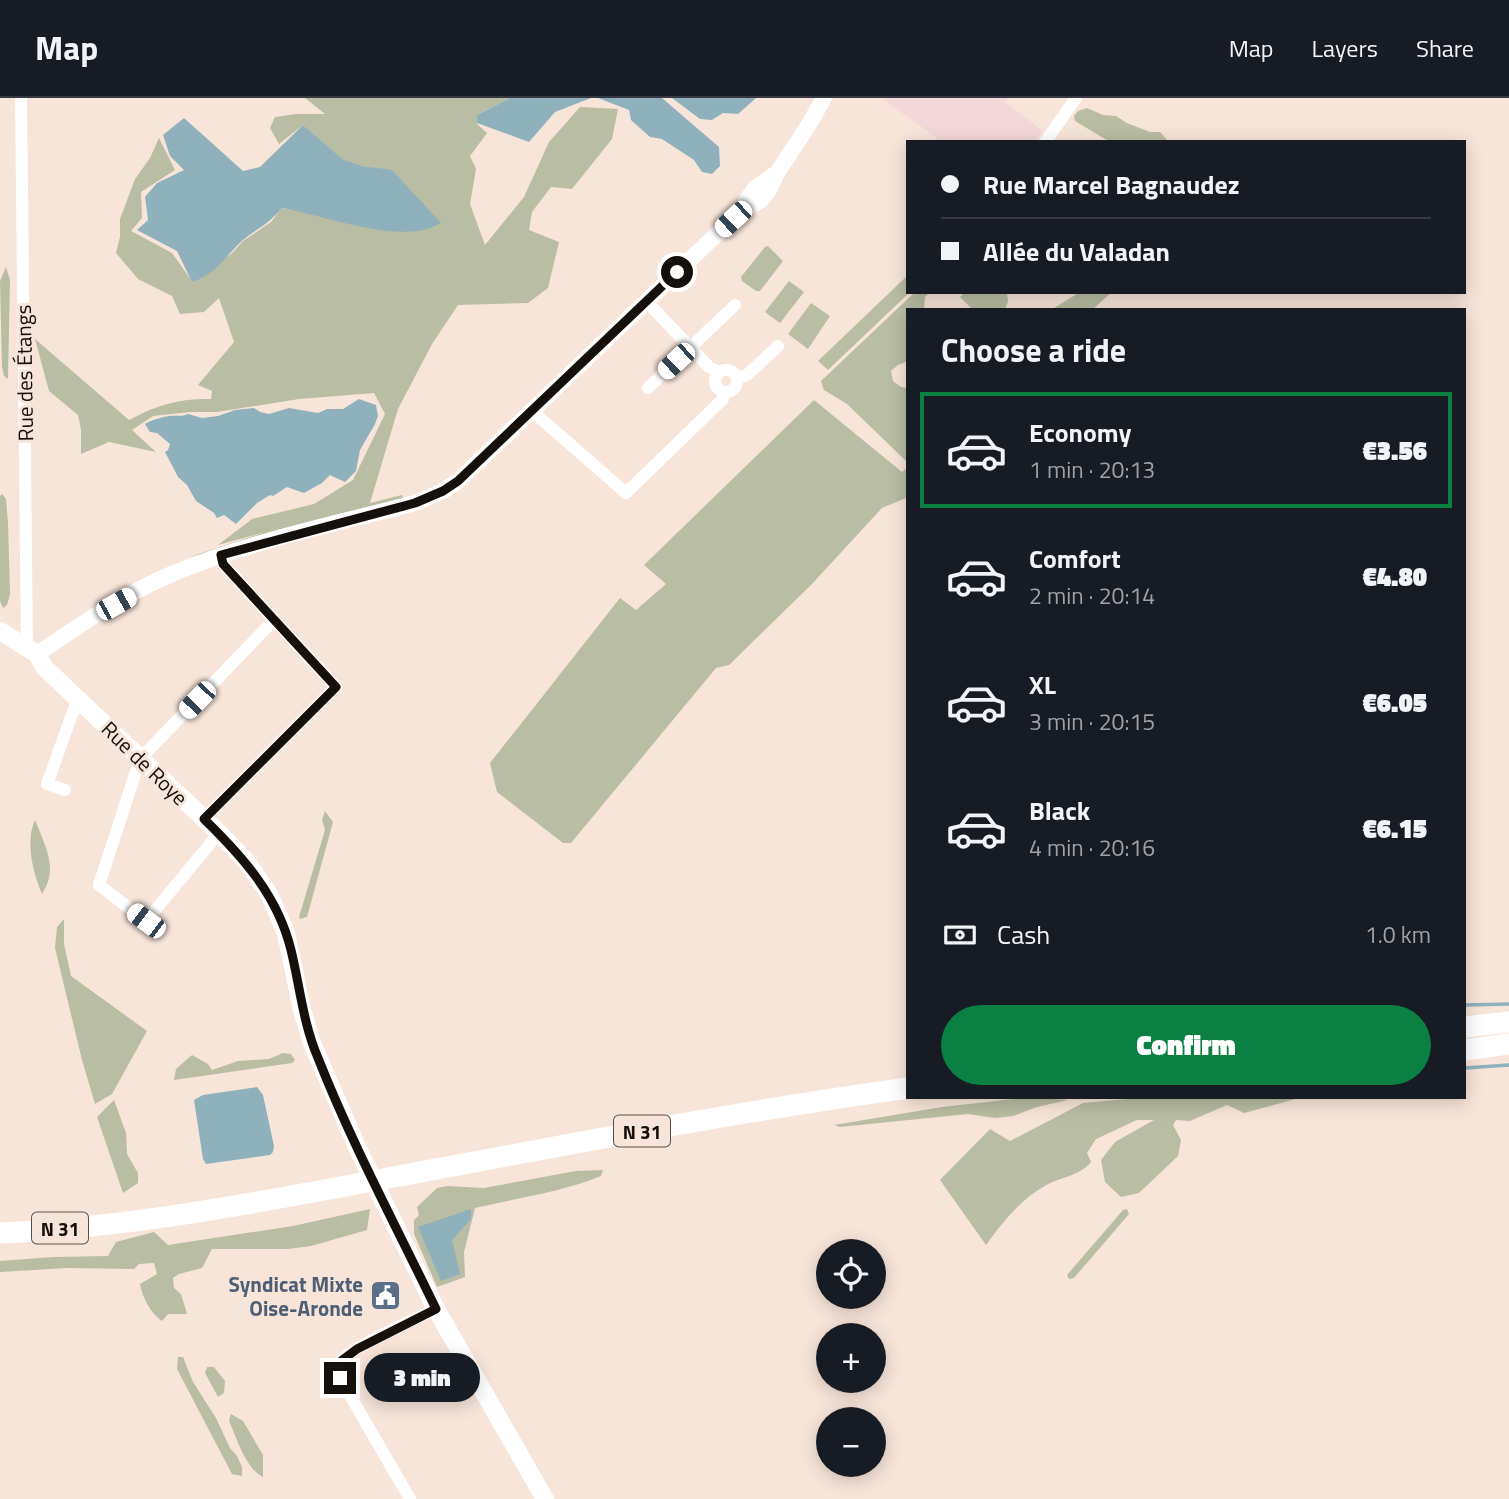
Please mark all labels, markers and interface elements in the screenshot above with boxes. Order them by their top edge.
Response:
text: Map [35,23,98,73]
text: Map [1229,30,1274,66]
text: Layers [1312,30,1378,66]
text: Share [1416,30,1474,66]
text: Rue Marcel Bagnaudez [983,165,1240,204]
car [711,197,756,241]
text: Allée du Valadan [983,232,1170,271]
route start [661,256,693,288]
street label: Rue des Étangs [7,304,41,442]
text: Choose a ride [941,326,1126,374]
car [654,339,699,383]
text: Economy [1029,413,1131,452]
icon: car [945,419,1008,482]
text: €3.56 [1362,431,1427,470]
text: 1 min · 20:13 [1029,452,1155,487]
text: Comfort [1029,539,1121,578]
icon: car [945,545,1008,608]
text: €4.80 [1362,557,1427,596]
text: 2 min · 20:14 [1029,578,1155,613]
car [93,585,140,623]
text: XL [1029,665,1056,704]
icon: car [945,671,1008,734]
car [175,678,220,722]
text: €6.05 [1362,683,1427,722]
text: 3 min · 20:15 [1029,704,1155,739]
street label: Rue de Roye [94,713,196,813]
text: Black [1029,791,1090,830]
icon: car [945,797,1008,860]
text: €6.15 [1362,809,1427,848]
text: 4 min · 20:16 [1029,830,1155,865]
car [123,900,170,942]
text: Cash [997,915,1050,954]
icon: cash [941,916,979,954]
text: 1.0 km [1365,917,1431,952]
button: Confirm [941,1005,1431,1085]
road number: N 31 [614,1116,670,1147]
road number: N 31 [32,1212,88,1244]
map controls [816,1239,886,1477]
button: locate [816,1239,886,1309]
place label: Syndicat Mixte Oise-Aronde [229,1268,363,1324]
public building icon: Syndicat Mixte Oise-Aronde [369,1279,403,1313]
button: + [816,1323,886,1393]
callout: 3 min [364,1354,480,1402]
text: 3 min [393,1360,451,1395]
route end [324,1362,356,1394]
button: − [816,1407,886,1477]

